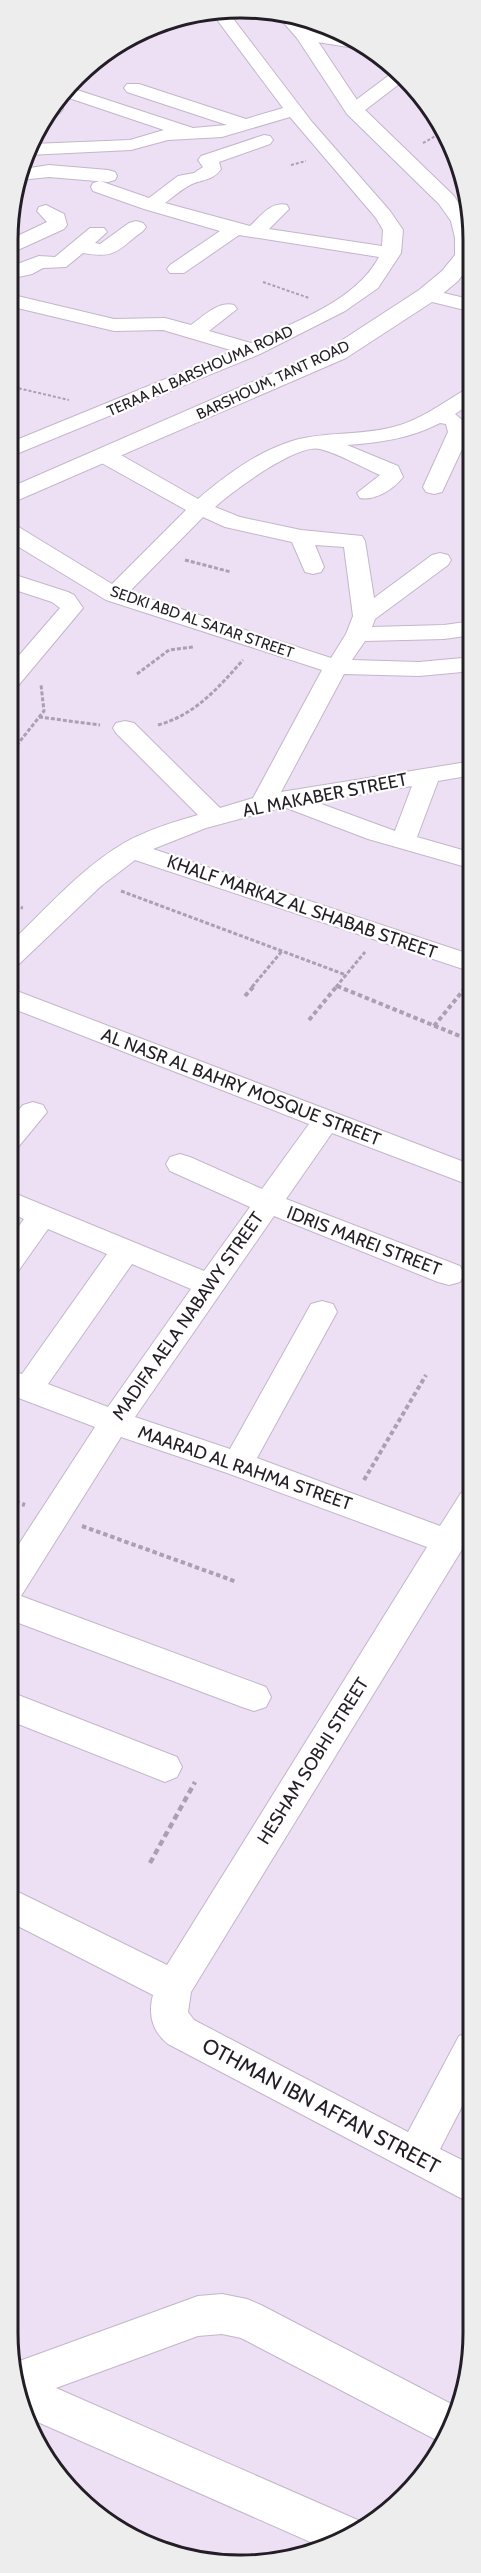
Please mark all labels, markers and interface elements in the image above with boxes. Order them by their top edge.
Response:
street label: TERAA AL BARSHOUMA ROAD [104,322,296,420]
street label: BARSHOUM, TANT ROAD [194,337,352,423]
street label: SEDKI ABD AL SATAR STREET [108,582,296,662]
street label: AL MAKABER STREET [241,768,410,822]
street label: KHALF MARKAZ AL SHABAB STREET [164,850,440,964]
street label: AL NASR AL BAHRY MOSQUE STREET [98,1023,384,1151]
street label: IDRIS MAREI STREET [284,1201,445,1281]
street label: MADIFA AELA NABAWY STREET [108,1207,269,1424]
street label: MAARAD AL RAHMA STREET [135,1421,355,1515]
street label: HESHAM SOBHI STREET [253,1673,374,1849]
street label: OTHMAN IBN AFFAN STREET [198,2032,444,2179]

